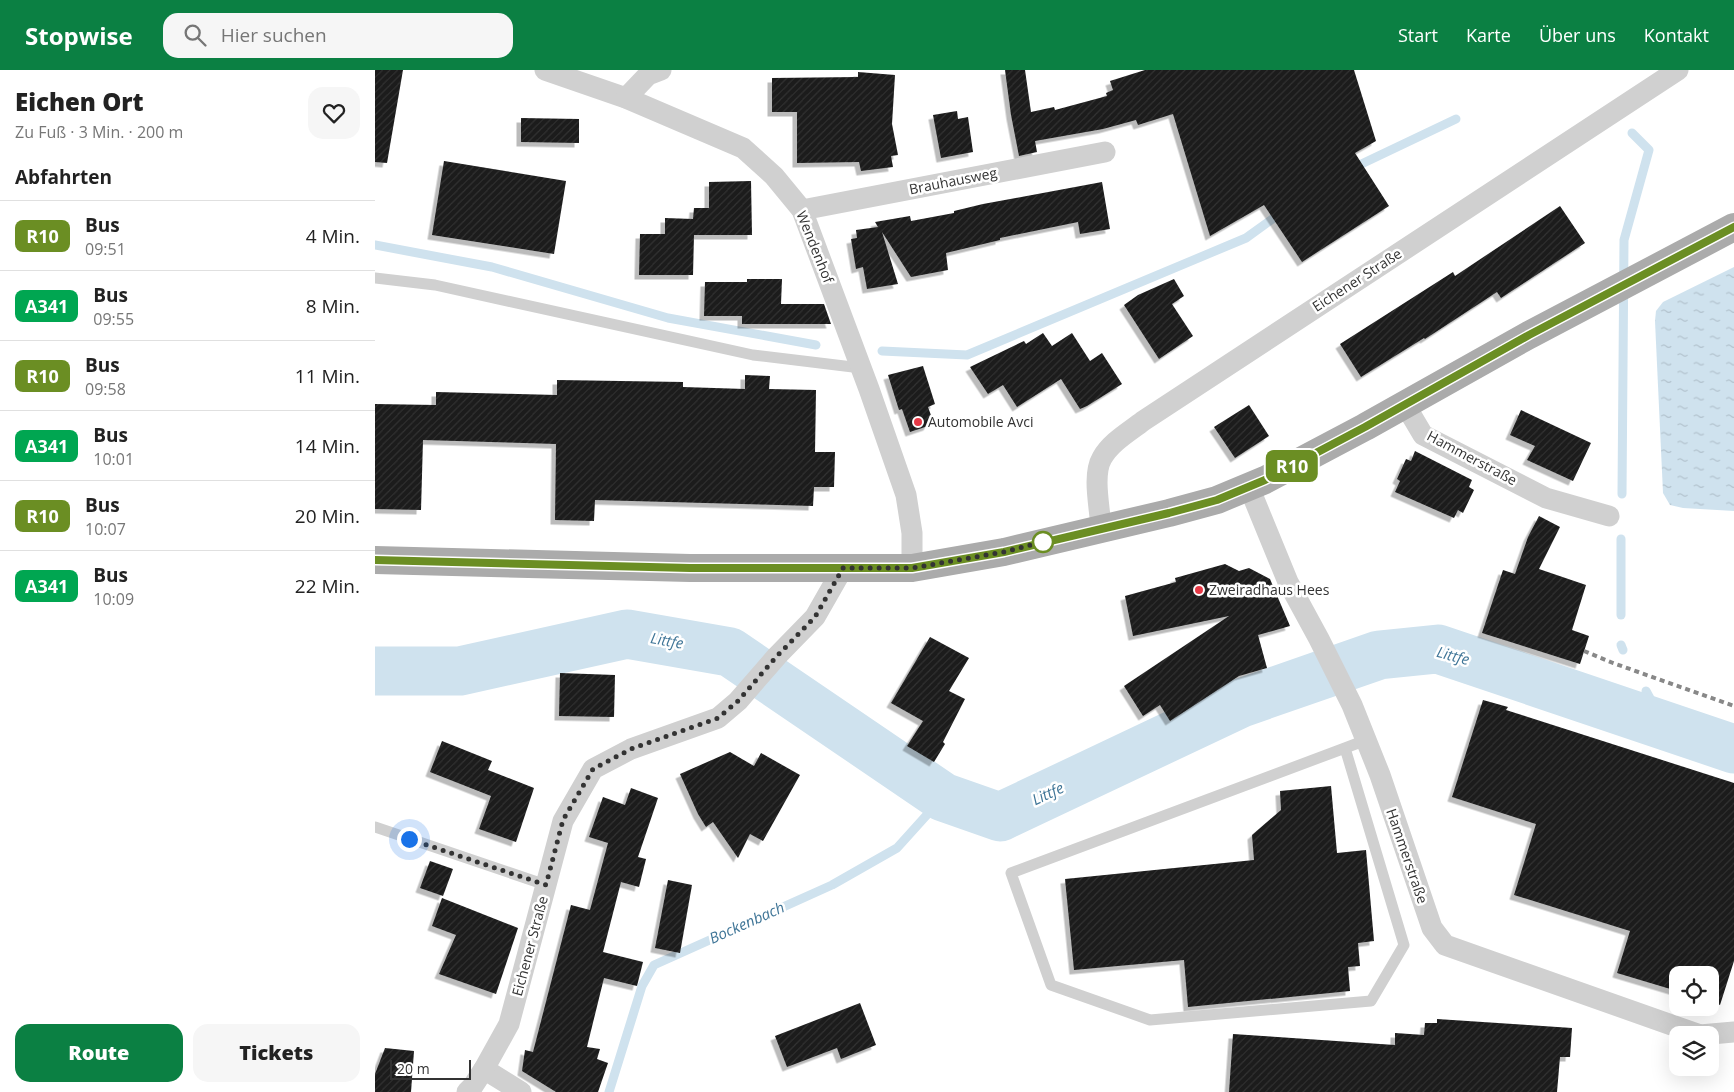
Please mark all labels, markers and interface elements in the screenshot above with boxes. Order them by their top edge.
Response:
search box [163,13,513,58]
text: Stopwise [25,19,133,52]
icon: search [181,21,209,49]
text: Hier suchen [221,22,327,48]
text: Start [1398,23,1438,47]
text: Karte [1466,23,1511,47]
text: Über uns [1539,23,1616,47]
text: Kontakt [1644,23,1709,47]
text: Eichen Ort [15,85,144,118]
button: heart [308,87,360,139]
text: Zu Fuß · 3 Min. · 200 m [15,121,183,143]
street label: Brauhausweg [907,163,999,198]
text: Abfahrten [15,164,112,190]
street label: Wendenhof [792,208,839,287]
text: Bus [85,212,120,238]
text: 4 Min. [306,223,360,249]
text: R10 [26,224,59,248]
text: 09:51 [85,238,126,260]
street label: Eichener Straße [1308,243,1405,316]
text: Bus [93,282,128,308]
text: 8 Min. [306,293,360,319]
text: A341 [25,294,68,318]
text: 09:55 [93,308,134,330]
text: Bus [85,352,120,378]
text: 11 Min. [295,363,360,389]
text: R10 [26,364,59,388]
text: 09:58 [85,378,126,400]
place label: Automobile Avci [928,412,1033,431]
marker: Automobile Avci [912,416,924,428]
text: Bus [93,422,128,448]
street label: Hammerstraße [1424,426,1521,489]
text: 14 Min. [295,433,360,459]
text: A341 [25,434,68,458]
text: 10:01 [93,448,134,470]
line badge: R10 [1263,450,1321,482]
text: R10 [1276,454,1308,478]
text: Bus [85,492,120,518]
text: 20 Min. [295,503,360,529]
text: R10 [26,504,59,528]
text: 10:07 [85,518,126,540]
unlabelled marker [1032,531,1054,553]
text: Bus [93,562,128,588]
text: 22 Min. [295,573,360,599]
text: A341 [25,574,68,598]
place label: Zweiradhaus Hees [1209,580,1330,599]
marker: Zweiradhaus Hees [1193,584,1205,596]
text: 10:09 [93,588,134,610]
water label: Littfe [649,627,686,653]
water label: Littfe [1435,641,1472,669]
water label: Littfe [1028,777,1067,809]
street label: Hammerstraße [1382,806,1433,906]
your location [397,827,422,852]
street label: Eichener Straße [507,894,552,998]
water label: Bockenbach [706,897,787,948]
map controls [1669,966,1719,1076]
button: locate [1669,966,1719,1016]
button: Route [15,1024,183,1082]
button: Tickets [193,1024,360,1082]
button: layers [1669,1026,1719,1076]
scale bar [390,1057,471,1080]
text: 20 m [397,1059,430,1078]

